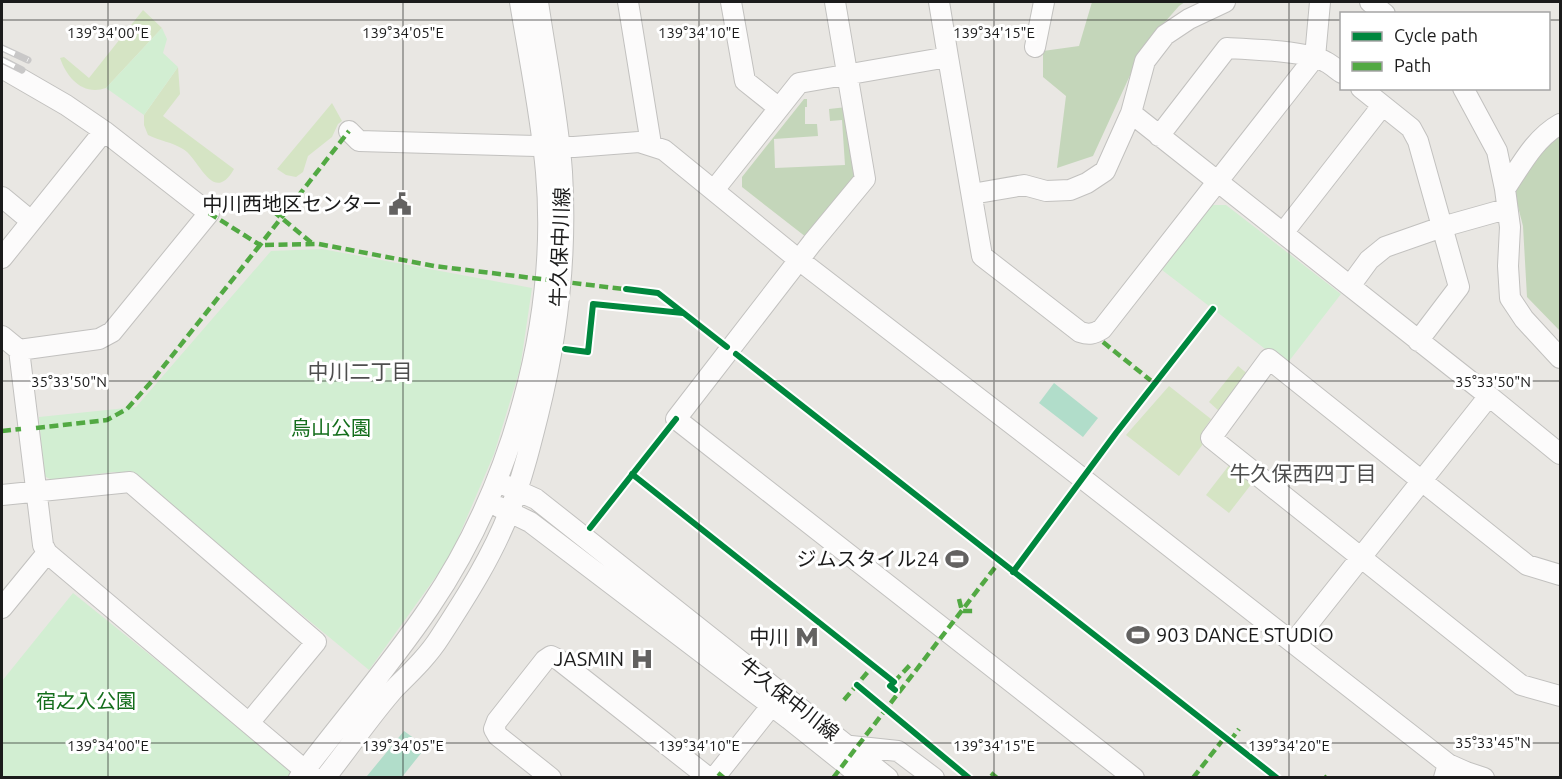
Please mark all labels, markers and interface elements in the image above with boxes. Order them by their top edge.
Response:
legend [1340,12,1550,90]
text: 139°34'00"E [67,24,149,41]
text: 139°34'05"E [362,24,444,41]
text: 139°34'10"E [658,24,740,41]
text: 139°34'15"E [953,24,1035,41]
text: Cycle path [1394,25,1478,45]
text: Path [1394,55,1431,75]
street label: 牛久保中川線 [546,187,573,307]
public building icon: 中川西地区センター [387,191,413,217]
place label: 中川西地区センター [202,192,382,215]
district label: 中川二丁目 [308,359,413,383]
text: 35°33'50"N [31,373,107,390]
text: 35°33'50"N [1455,373,1531,390]
park label: 烏山公園 [291,416,371,439]
district label: 牛久保西四丁目 [1230,461,1377,485]
sports icon: ジムスタイル24 [944,546,970,572]
place label: ジムスタイル24 [796,547,939,570]
sports icon: 903 DANCE STUDIO [1125,622,1151,648]
place label: 903 DANCE STUDIO [1156,623,1334,646]
metro station icon: 中川 [794,624,820,650]
place label: 中川 [749,625,789,648]
hospital icon: JASMIN [629,646,655,672]
place label: JASMIN [554,647,624,670]
street label: 牛久保中川線 [735,653,844,745]
park label: 宿之入公園 [36,689,136,712]
text: 35°33'45"N [1455,734,1531,751]
text: 139°34'00"E [67,737,149,754]
text: 139°34'05"E [362,737,444,754]
text: 139°34'10"E [658,737,740,754]
text: 139°34'15"E [953,737,1035,754]
text: 139°34'20"E [1248,737,1330,754]

